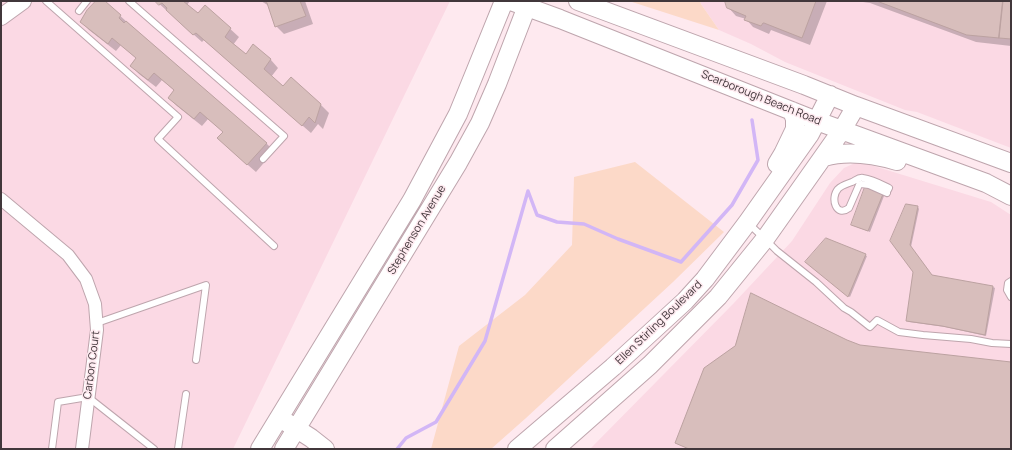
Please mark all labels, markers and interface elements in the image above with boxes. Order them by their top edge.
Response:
street label: Scarborough Beach Road [699,68,823,128]
street label: Stephenson Avenue [385,183,449,277]
street label: Ellen Stirling Boulevard [613,278,705,368]
street label: Carbon Court [81,330,103,400]

